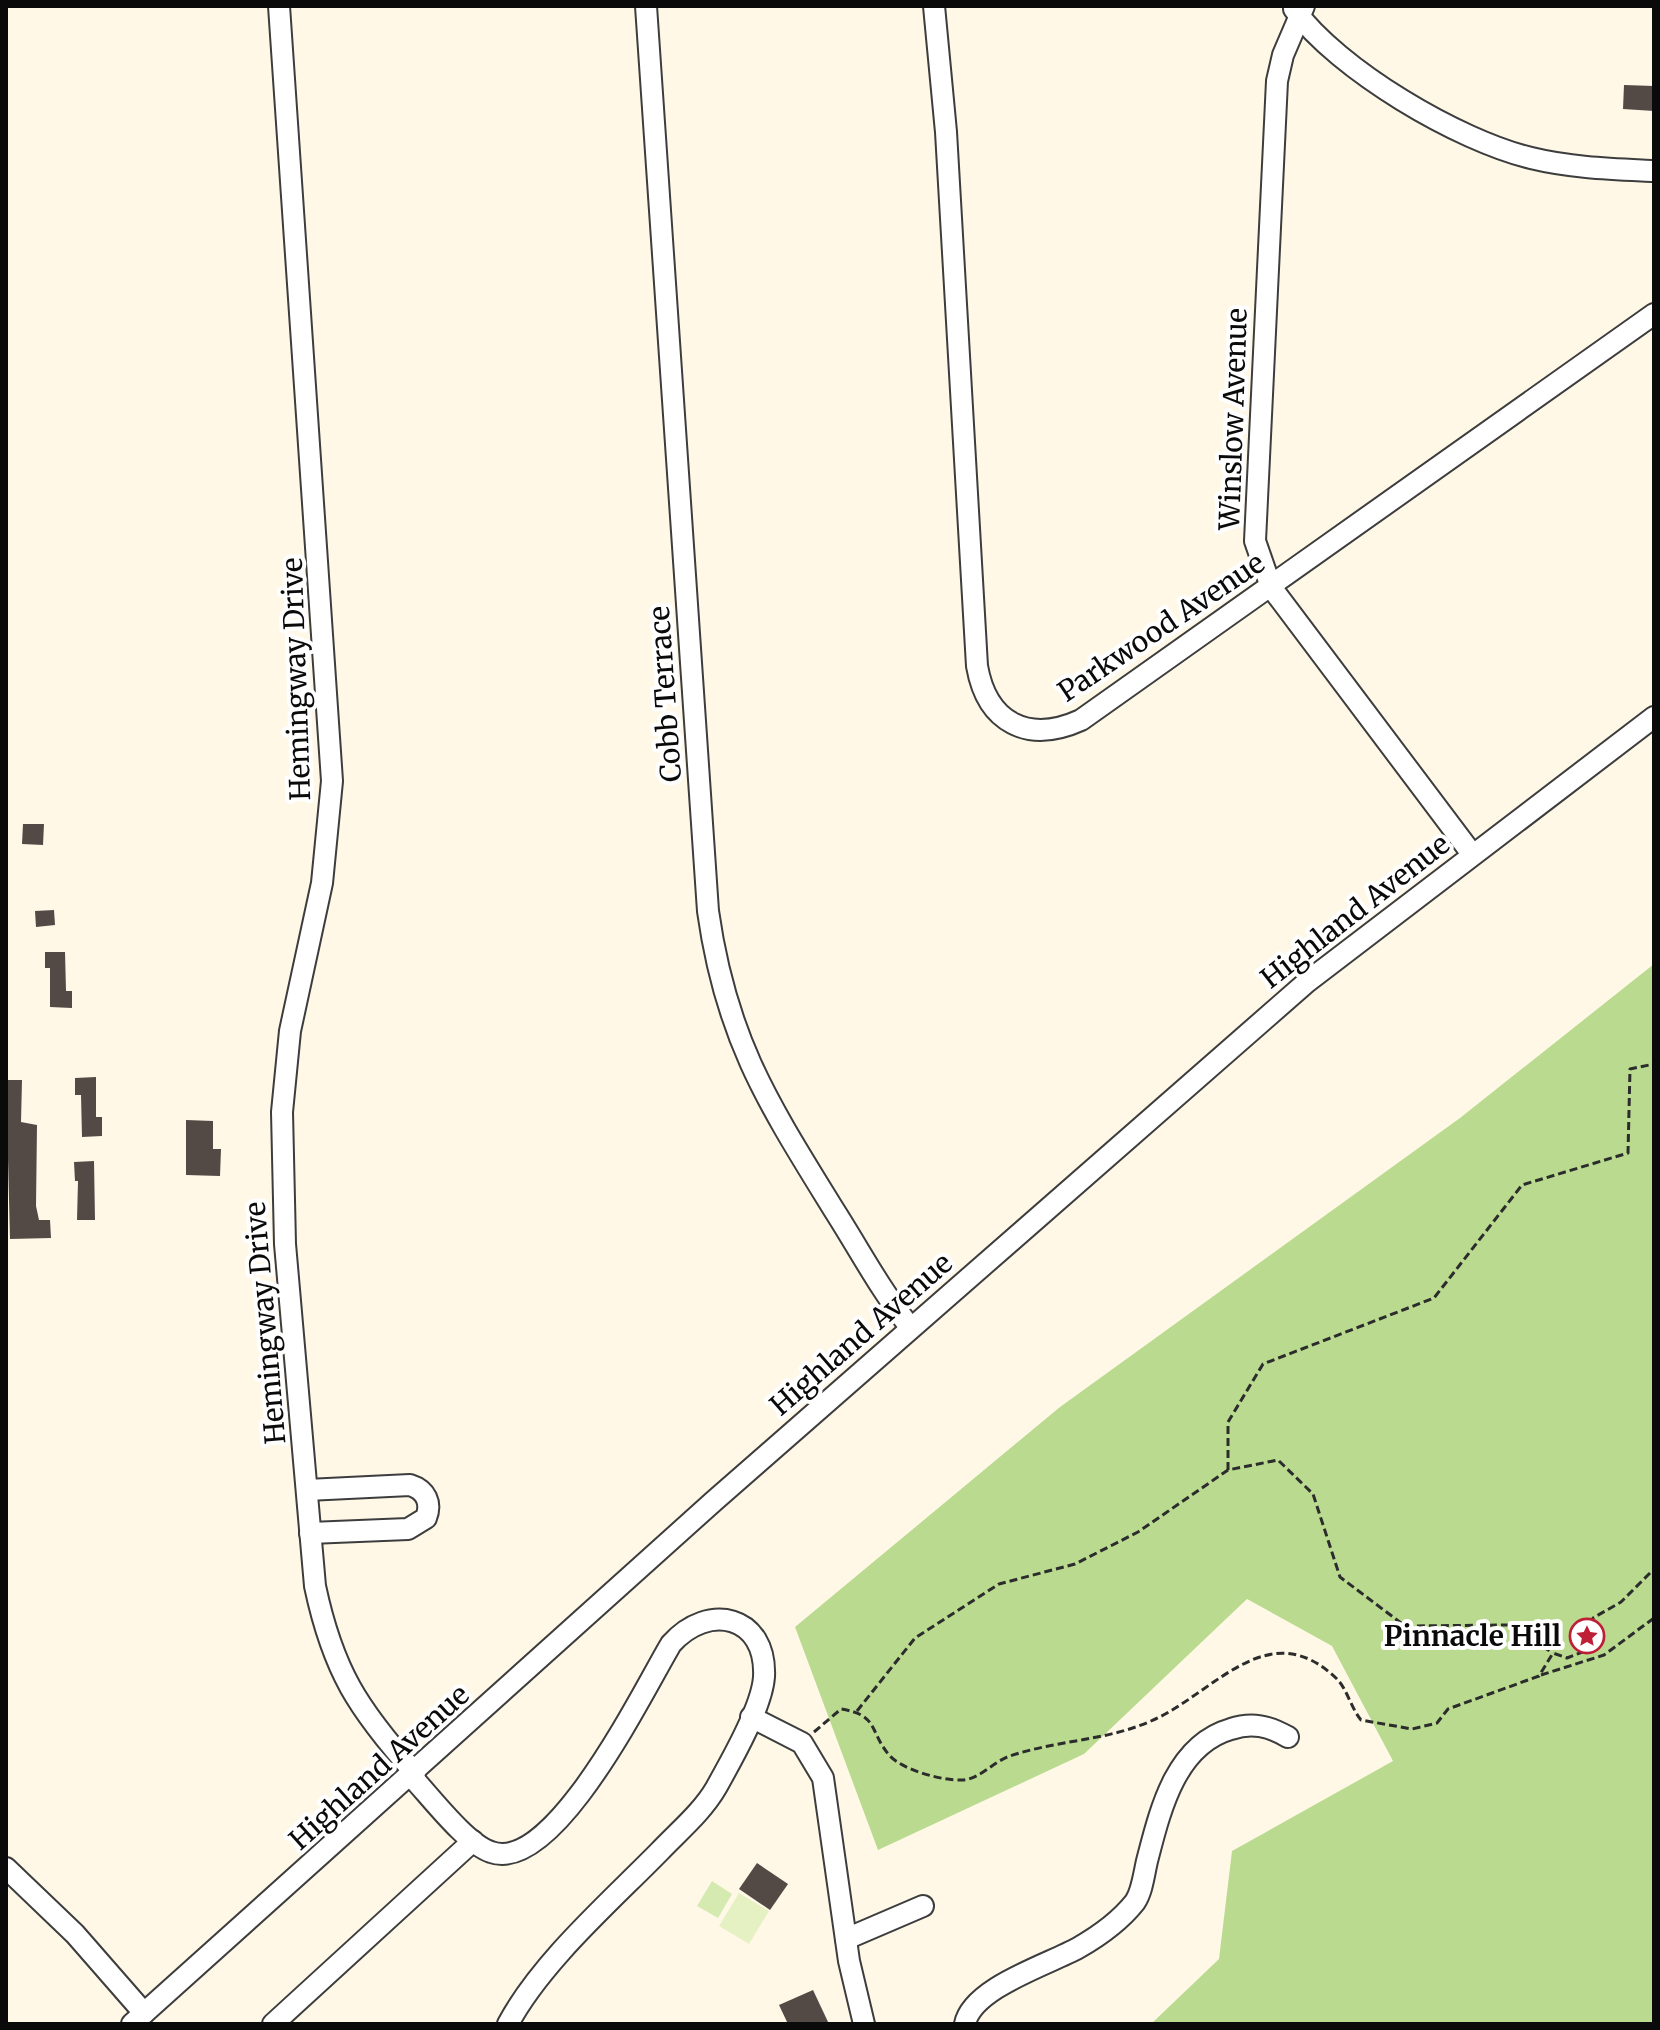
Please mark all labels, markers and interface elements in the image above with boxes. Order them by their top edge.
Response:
street label: Winslow Avenue [1211,307,1255,532]
street label: Parkwood Avenue [1051,545,1271,709]
street label: Hemingway Drive [274,557,318,801]
street label: Cobb Terrace [641,605,689,783]
street label: Highland Avenue [1253,826,1457,996]
street label: Hemingway Drive [236,1200,294,1446]
street label: Highland Avenue [762,1245,960,1423]
place icon: Pinnacle Hill [1568,1617,1606,1655]
place label: Pinnacle Hill [1384,1618,1561,1654]
street label: Highland Avenue [281,1677,477,1857]

